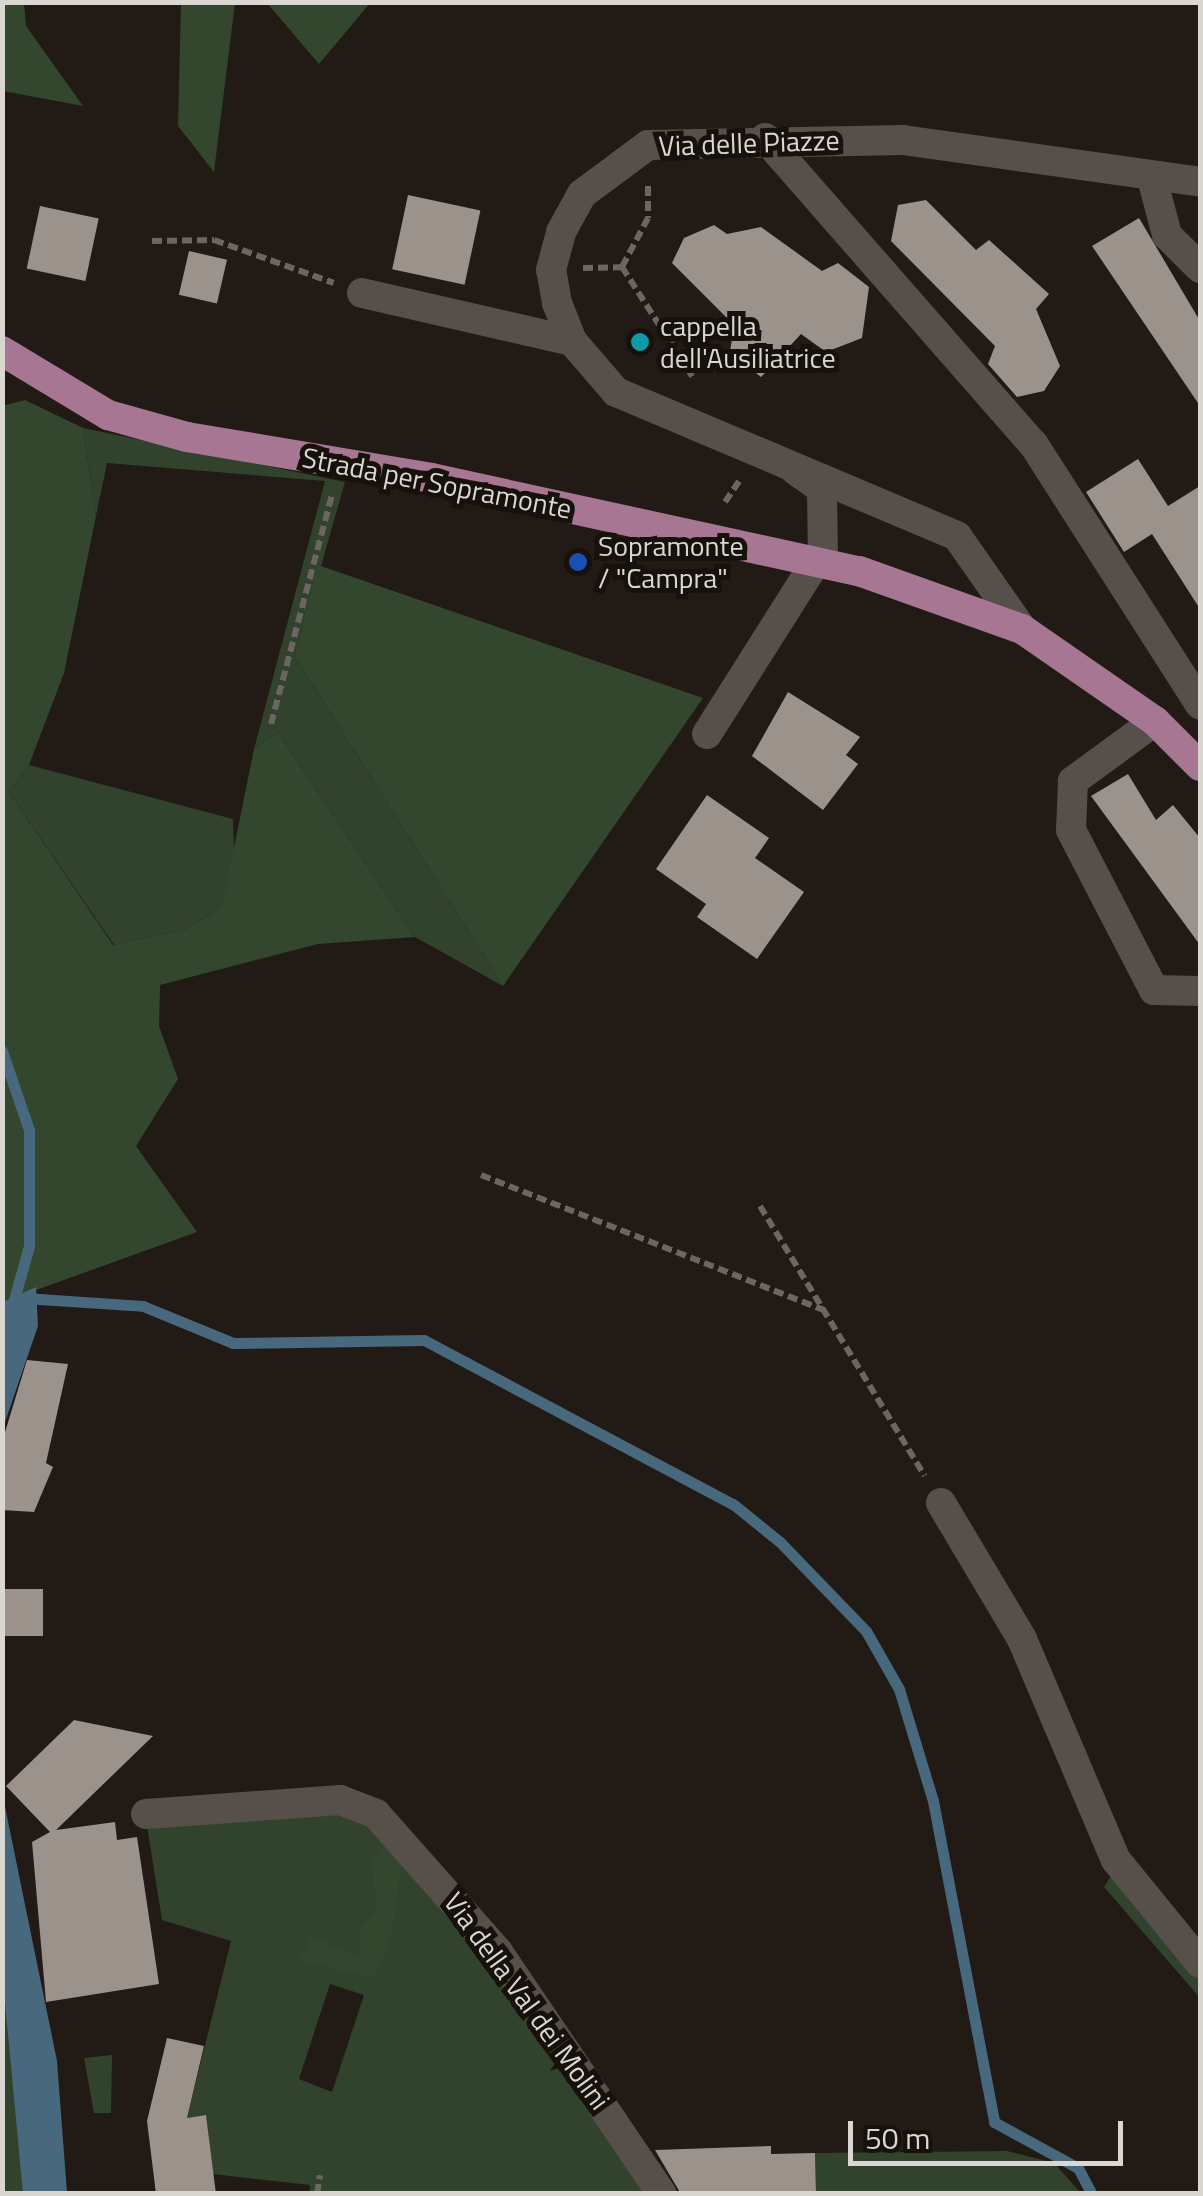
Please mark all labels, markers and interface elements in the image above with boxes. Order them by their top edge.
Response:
street label: Via delle Piazze [658,123,840,163]
place label: cappella dell'Ausiliatrice [660,309,836,375]
marker: cappella dell'Ausiliatrice [629,331,651,353]
street label: Strada per Sopramonte [299,440,575,526]
place label: Sopramonte / "Campra" [598,529,744,595]
marker: Sopramonte / "Campra" [567,551,589,573]
street label: Via della Val dei Molini [437,1886,617,2116]
scale bar [853,2101,1128,2163]
text: 50 m [865,2115,930,2161]

